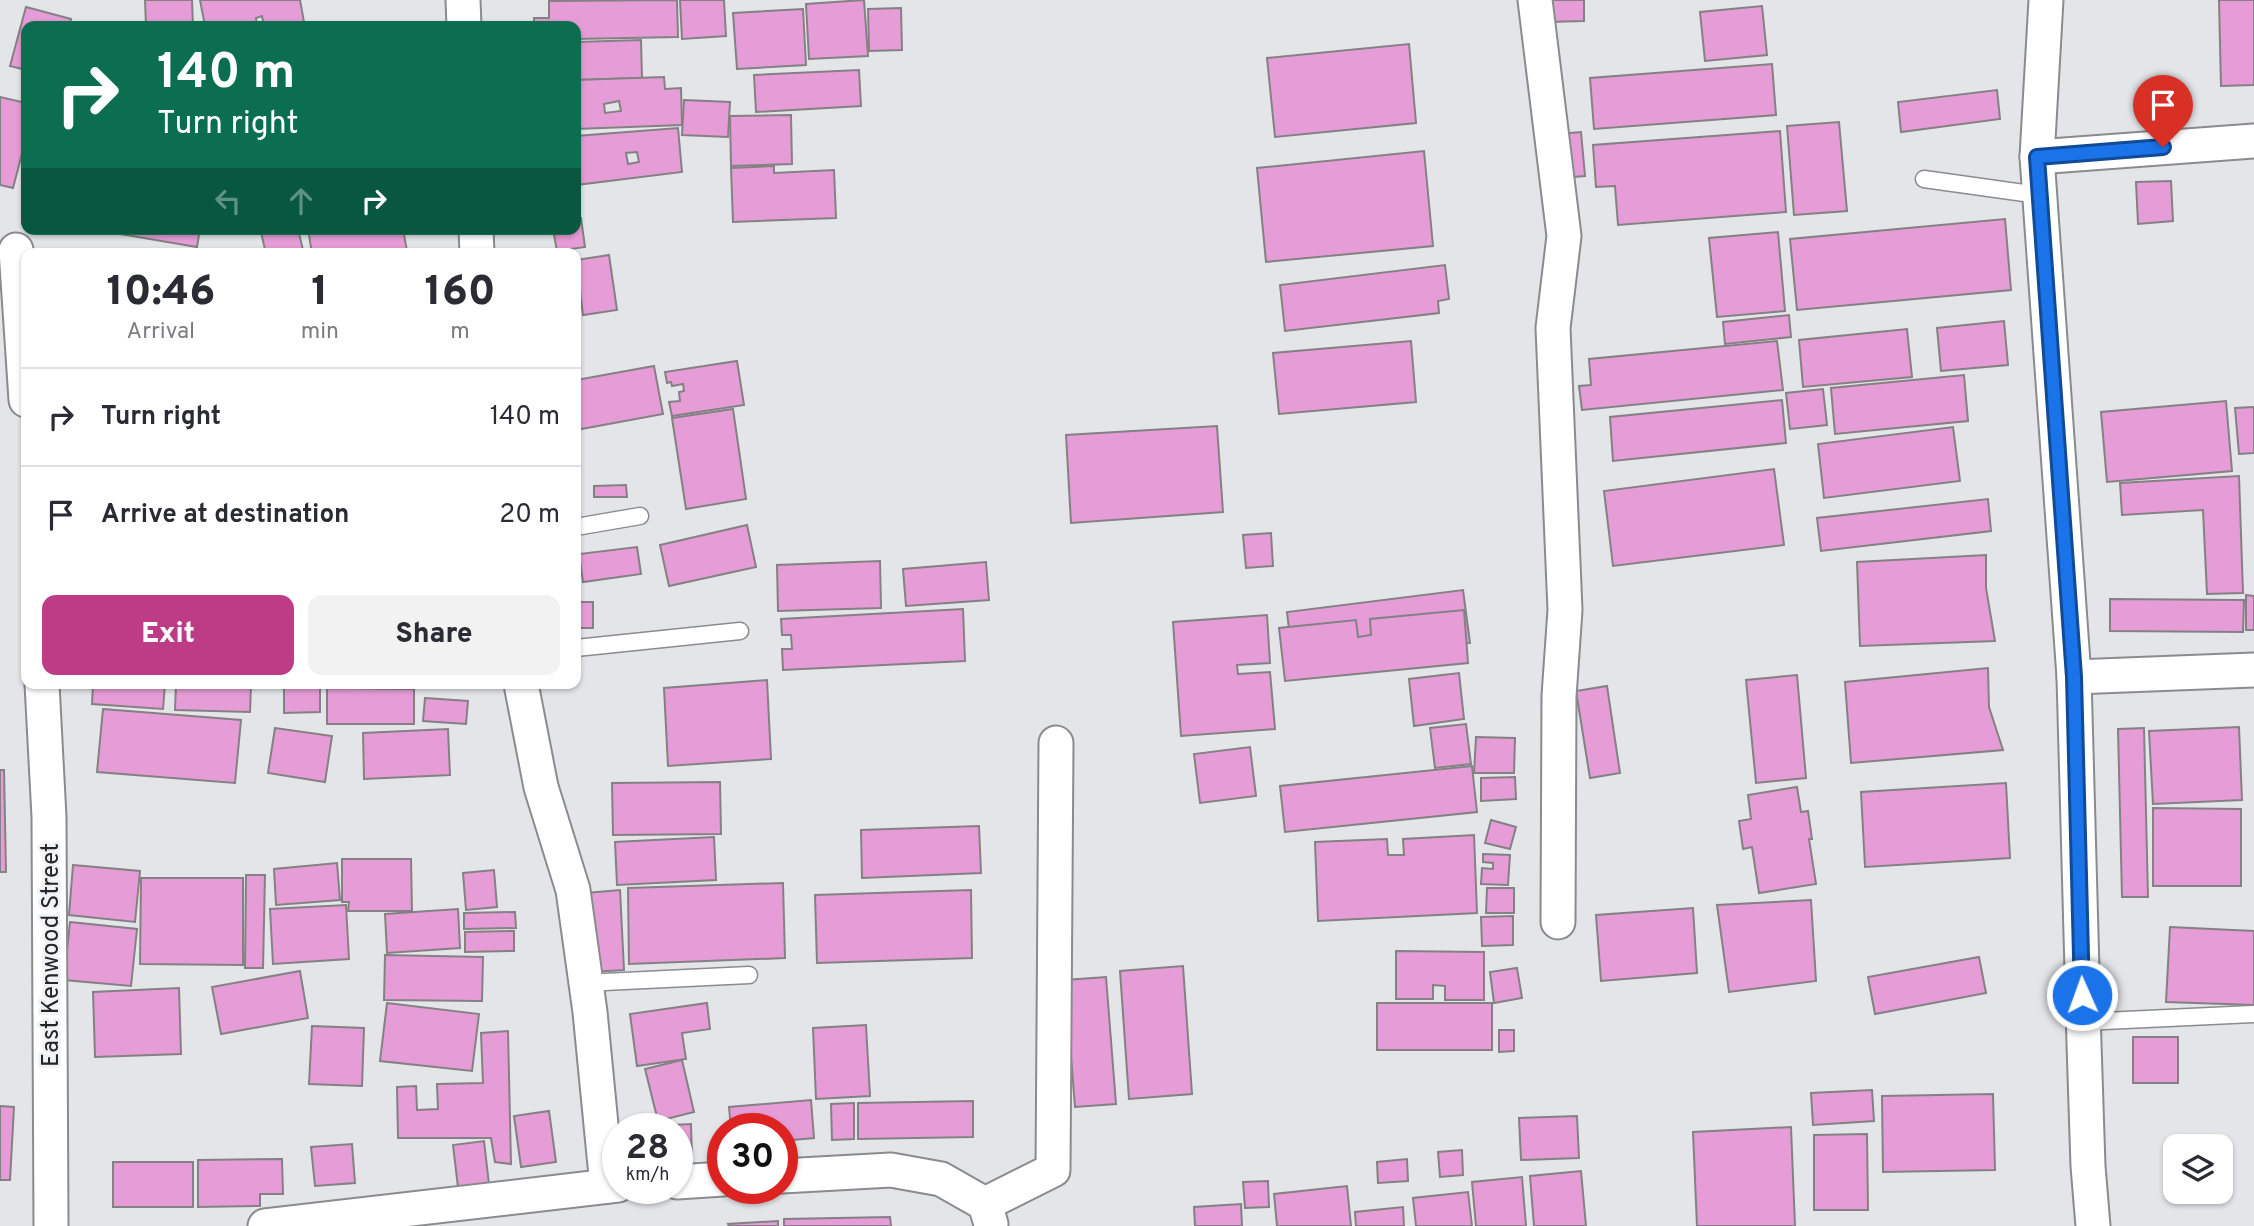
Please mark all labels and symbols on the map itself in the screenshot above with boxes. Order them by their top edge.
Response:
pin [2133,75,2193,147]
street label: East Kenwood Street [37,843,67,1067]
position arrow [2045,958,2119,1032]
speed limit sign: 30 [707,1113,798,1204]

